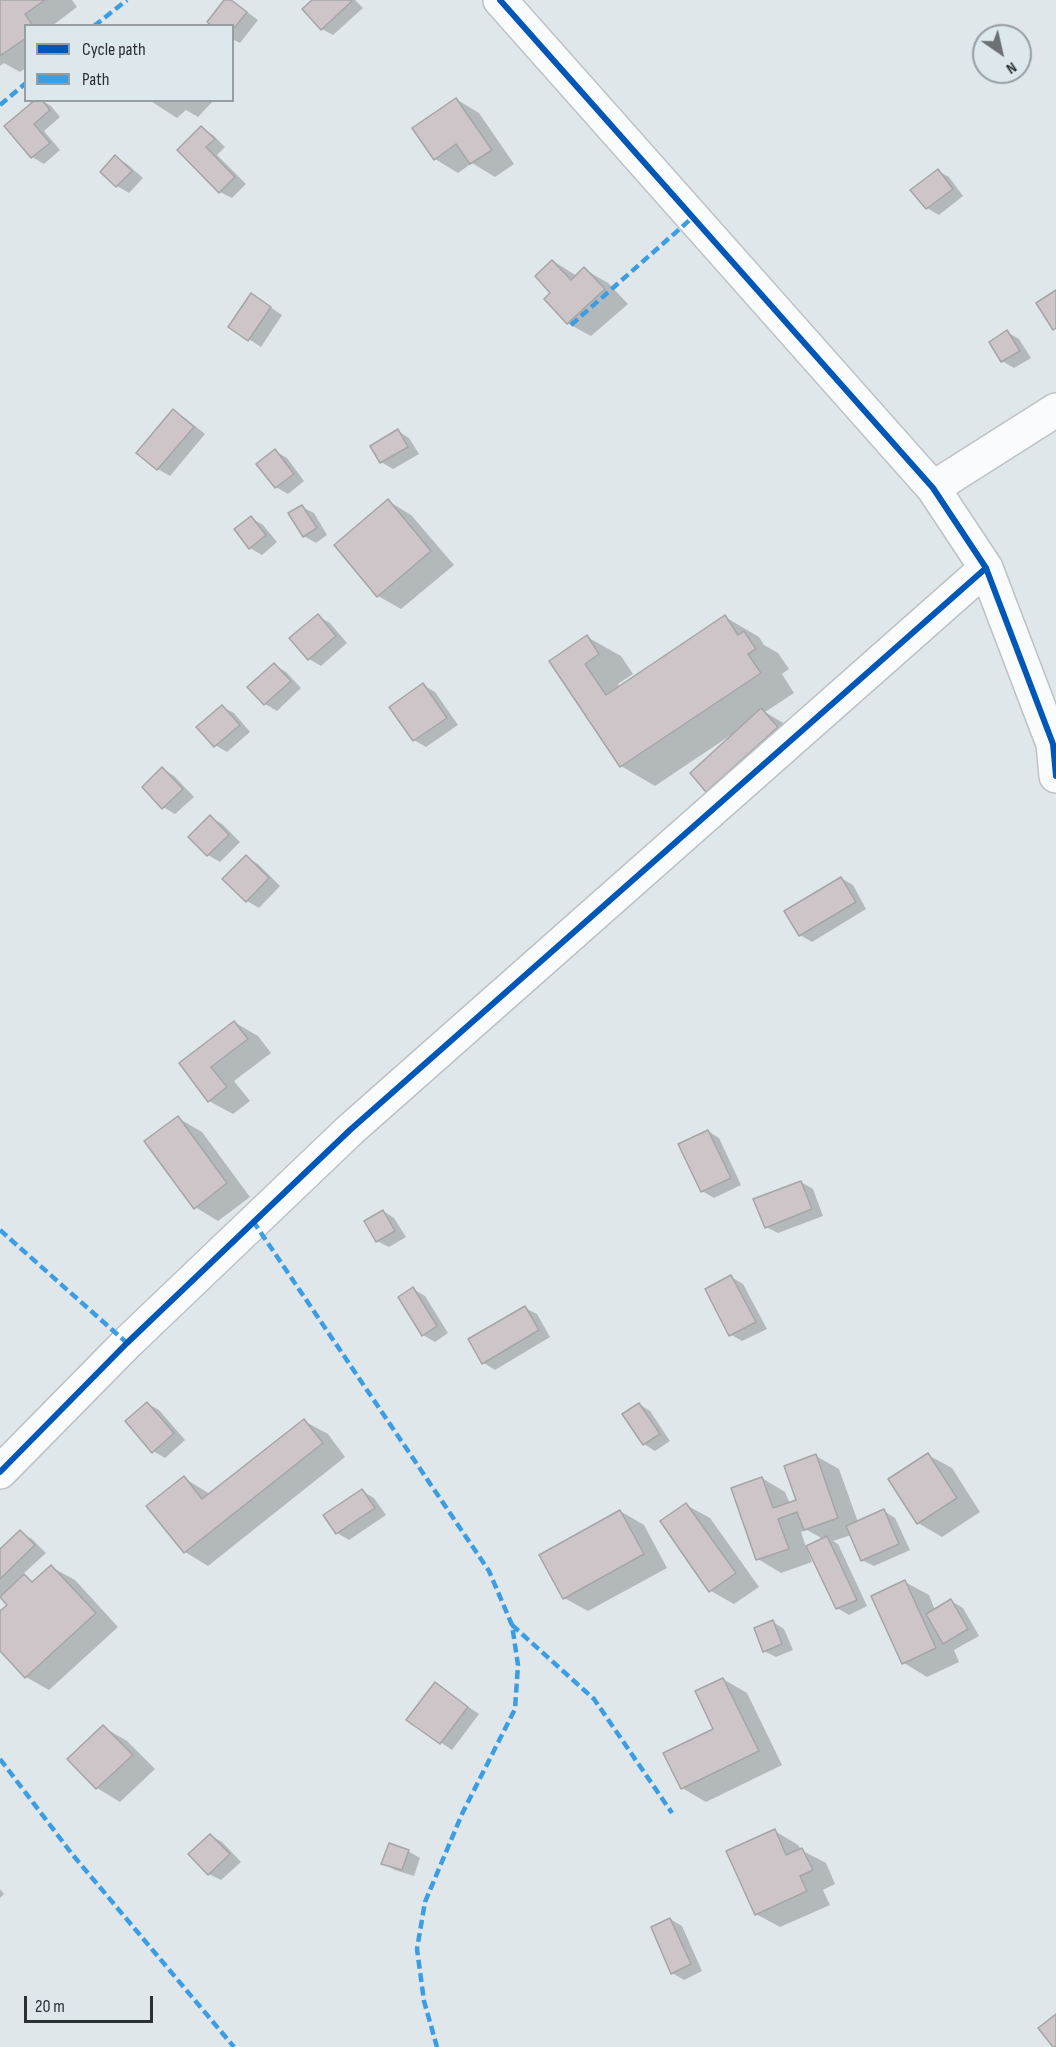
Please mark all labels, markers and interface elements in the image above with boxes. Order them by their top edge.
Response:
legend [24,24,234,102]
north arrow [972,24,1032,84]
text: Cycle path [82,39,146,60]
text: N [1002,57,1020,78]
text: Path [82,69,110,90]
scale bar [27,1984,156,2022]
text: 20 m [35,1996,65,2017]

